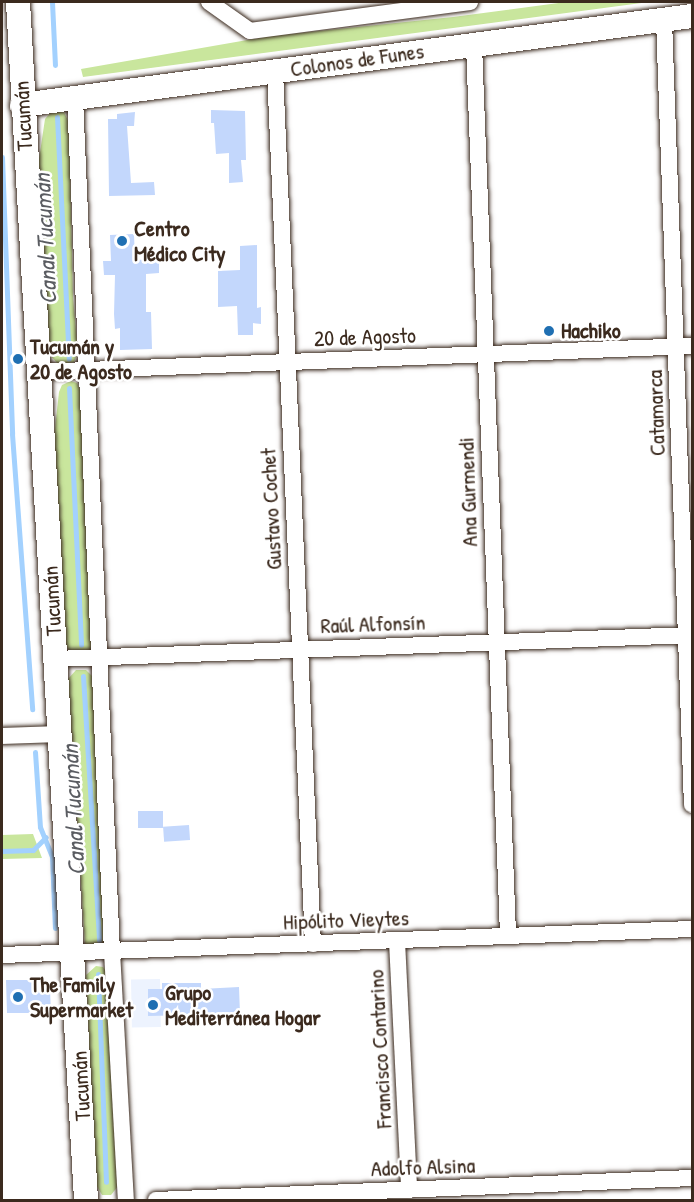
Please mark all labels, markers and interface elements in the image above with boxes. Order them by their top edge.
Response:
street label: Colonos de Funes [289,38,425,82]
street label: Tucumán [8,80,38,152]
water label: Canal Tucumán [27,173,63,305]
place label: Centro Médico City [134,215,226,266]
marker: Centro Médico City [115,234,129,248]
place label: Hachiko [561,318,621,344]
street label: 20 de Agosto [314,322,416,352]
marker: Hachiko [542,324,556,338]
place label: Tucumán y 20 de Agosto [30,333,132,384]
marker: Tucumán y 20 de Agosto [11,352,25,366]
street label: Catamarca [641,370,671,456]
street label: Ana Gurmendi [453,437,483,547]
street label: Gustavo Cochet [255,448,287,570]
street label: Tucumán [37,565,67,637]
street label: Raúl Alfonsín [320,609,426,639]
water label: Canal Tucumán [55,744,91,876]
street label: Hipólito Vieytes [283,905,409,935]
street label: Francisco Contarino [363,969,397,1129]
place label: The Family Supermarket [30,971,133,1022]
place label: Grupo Mediterránea Hogar [165,979,321,1030]
marker: The Family Supermarket [11,990,25,1004]
marker: Grupo Mediterránea Hogar [146,998,160,1012]
street label: Tucumán [66,1050,96,1122]
street label: Adolfo Alsina [370,1152,476,1182]

